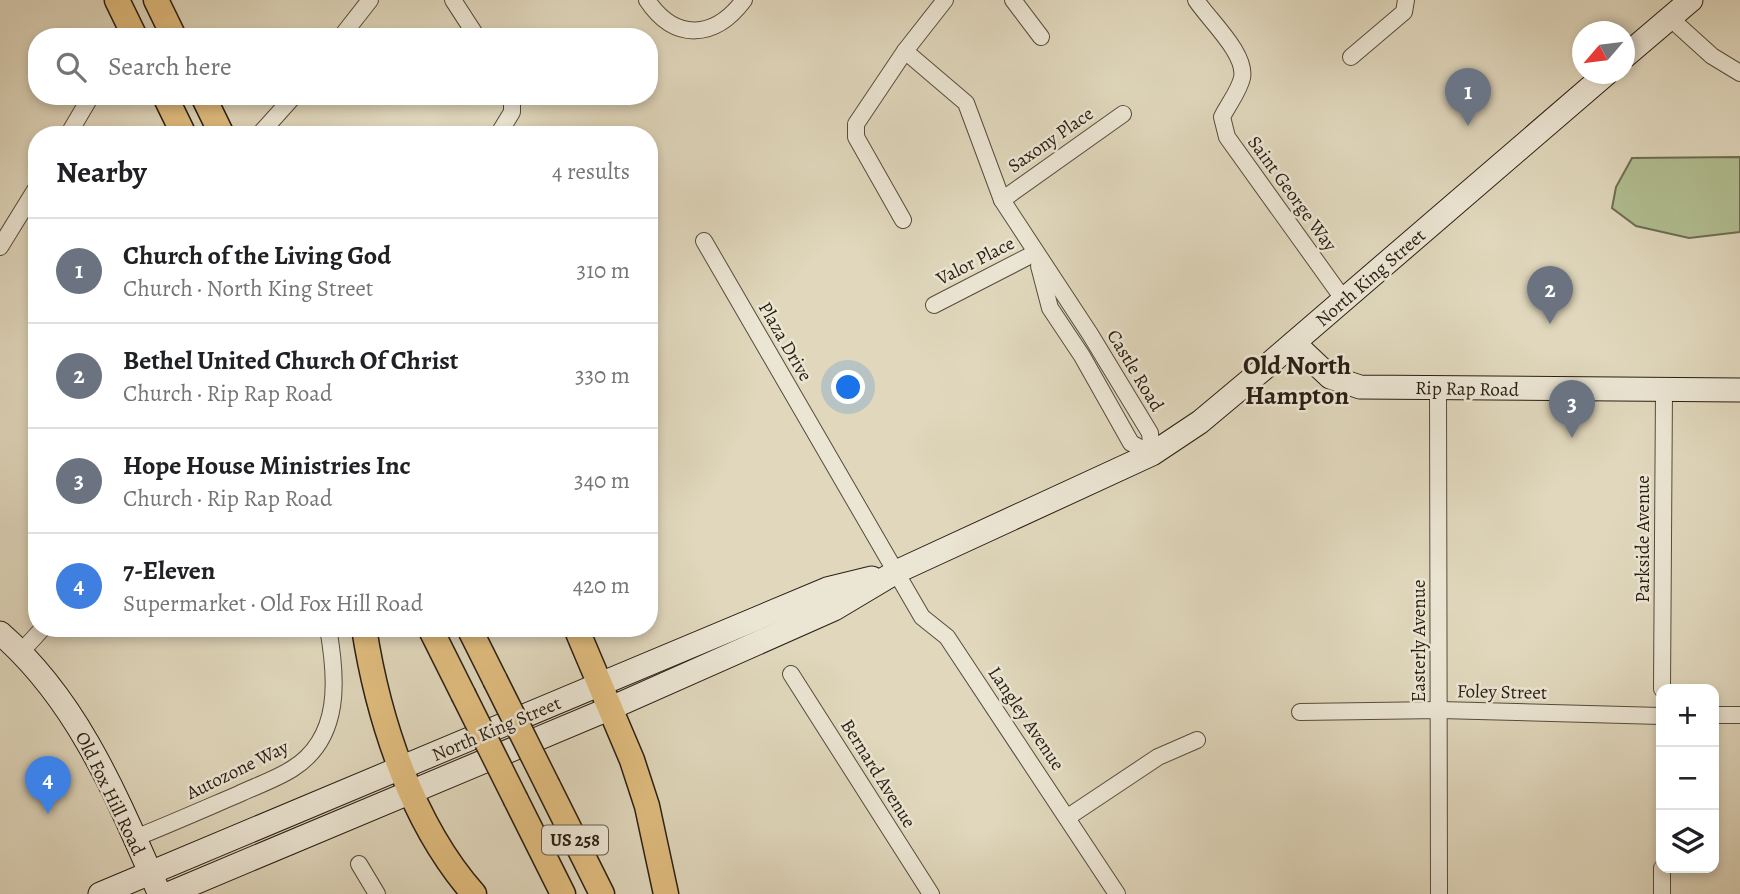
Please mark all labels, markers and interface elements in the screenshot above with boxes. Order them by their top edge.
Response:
north arrow [1572,21,1635,84]
search box [28,28,658,105]
icon: search [52,48,90,86]
text: Search here [108,49,232,84]
pin: 1 [1445,68,1491,126]
street label: Saxony Place [1002,101,1099,179]
street label: Saint George Way [1241,131,1343,257]
text: Nearby [56,152,147,192]
text: 4 results [552,156,630,187]
street label: North King Street [1310,223,1431,333]
street label: Valor Place [931,230,1019,292]
text: Church of the Living God [123,238,391,273]
text: 1 [75,255,83,286]
text: 310 m [577,255,630,286]
pin: 2 [1527,266,1573,324]
text: Church · North King Street [123,273,373,304]
street label: Plaza Drive [752,297,818,386]
street label: Castle Road [1101,325,1170,417]
text: Bethel United Church Of Christ [123,343,459,378]
district label: Old North Hampton [1243,348,1351,413]
text: 2 [73,360,85,391]
text: 330 m [575,360,630,391]
your location [831,370,865,404]
street label: Rip Rap Road [1415,375,1520,403]
text: Church · Rip Rap Road [123,378,332,409]
pin: 3 [1549,380,1595,438]
text: Hope House Ministries Inc [123,448,411,483]
text: 3 [74,465,84,496]
text: 340 m [574,465,630,496]
street label: Parkside Avenue [1630,475,1656,603]
text: Church · Rip Rap Road [123,483,332,514]
text: 7-Eleven [123,553,215,588]
text: 4 [74,570,84,601]
text: 420 m [573,570,630,601]
street label: Easterly Avenue [1406,580,1432,702]
text: Supermarket · Old Fox Hill Road [123,588,423,619]
street label: Langley Avenue [982,661,1071,776]
street label: Foley Street [1457,678,1547,706]
map controls [1656,684,1719,873]
button: + [1656,684,1719,747]
street label: North King Street [428,690,565,768]
street label: Bernard Avenue [834,714,922,833]
street label: Old Fox Hill Road [69,727,152,860]
street label: Autozone Way [181,734,293,806]
button: − [1656,747,1719,810]
pin: 4 [25,756,71,814]
button: layers [1656,810,1719,873]
road number: US 258 [542,826,608,854]

